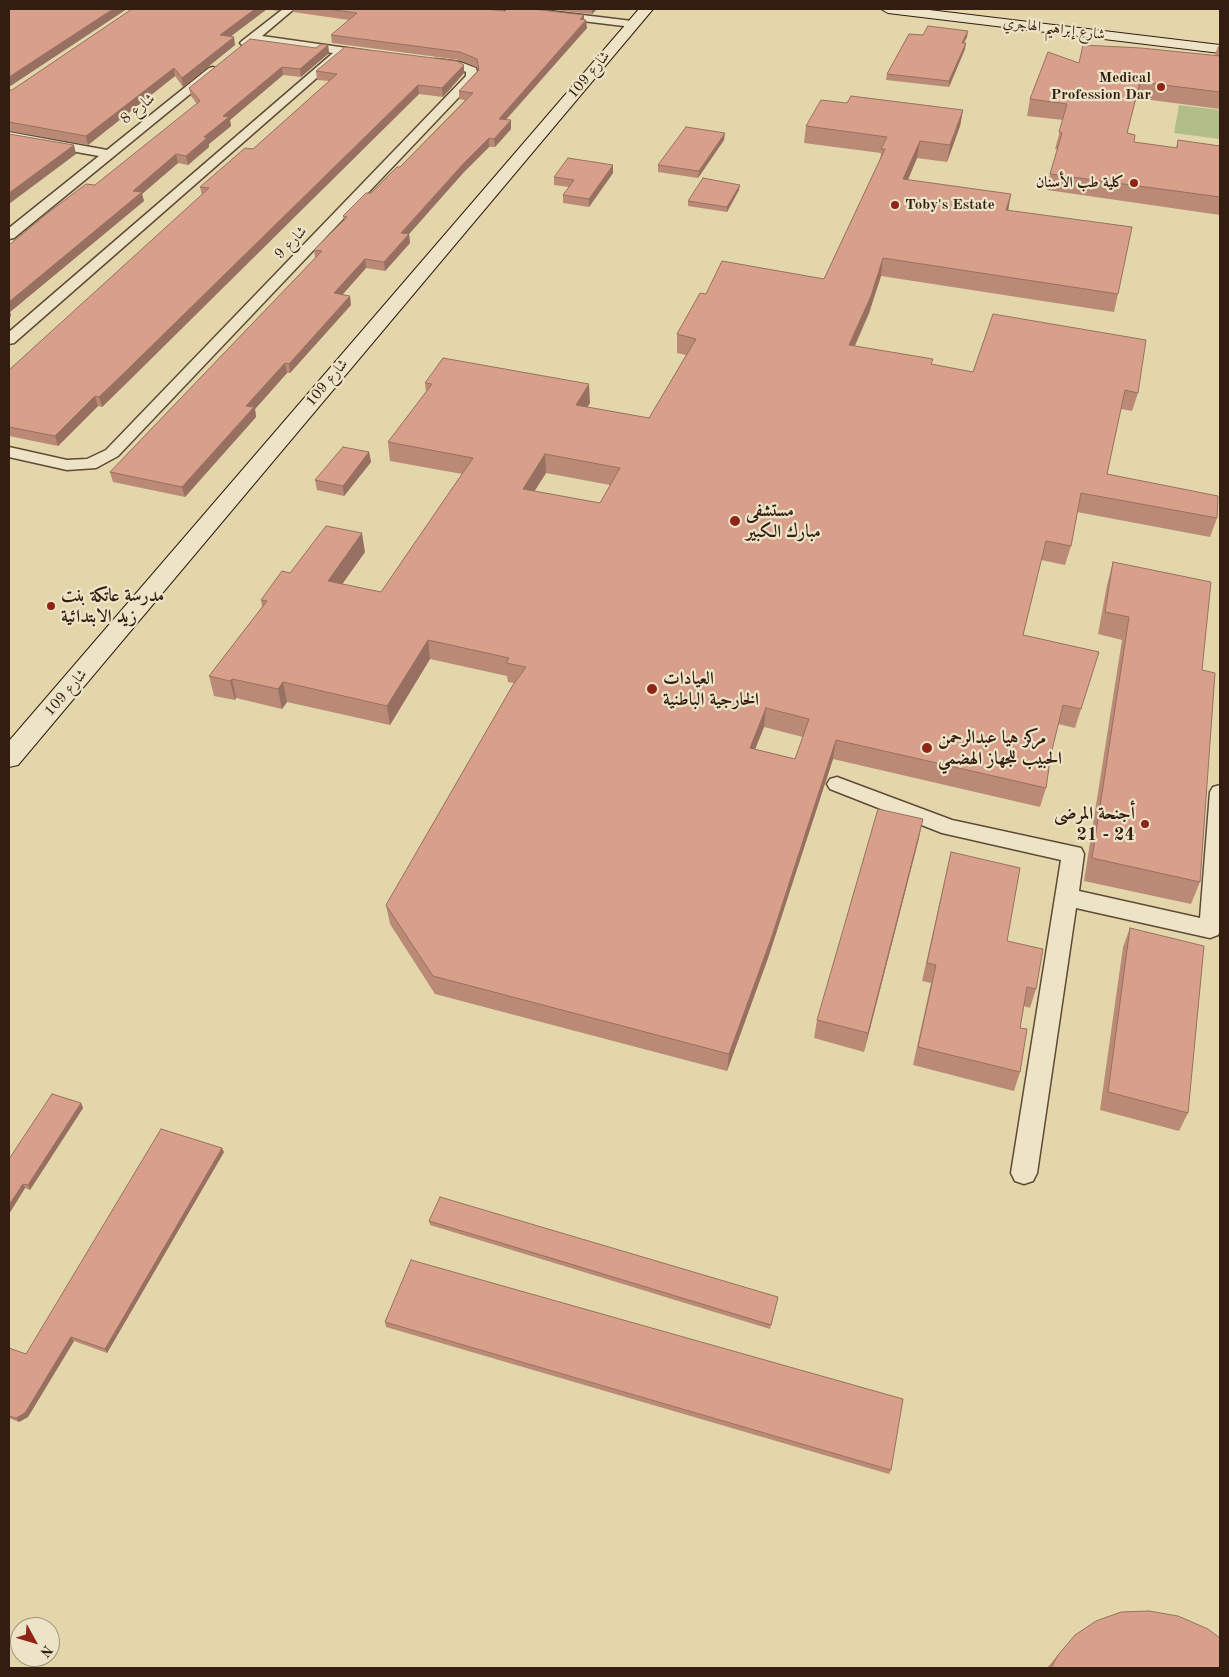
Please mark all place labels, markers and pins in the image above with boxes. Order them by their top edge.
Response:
place label: Medical Profession Dar [1051,69,1151,104]
marker: Medical Profession Dar [1155,81,1167,93]
place label: كلية طب الأسنان [1036,174,1124,192]
marker: كلية طب الأسنان [1128,177,1140,189]
place label: Toby's Estate [905,196,995,214]
marker: Toby's Estate [889,199,901,211]
place label: مستشفى مبارك الكبير [746,500,821,542]
marker: مستشفى مبارك الكبير [728,514,742,528]
place label: مدرسة عاتكة بنت زيد الابتدائية [61,585,164,628]
marker: مدرسة عاتكة بنت زيد الابتدائية [45,600,57,612]
place label: العيادات الخارجية الباطنية [663,668,759,711]
marker: العيادات الخارجية الباطنية [645,682,659,696]
place label: مركز هيا عبدالرحمن الحبيب للجهاز الهضمي [938,727,1062,770]
marker: مركز هيا عبدالرحمن الحبيب للجهاز الهضمي [920,741,934,755]
place label: أجنحة المرضى 21 - 24 [1054,803,1135,846]
marker: أجنحة المرضى 21 - 24 [1139,818,1151,830]

